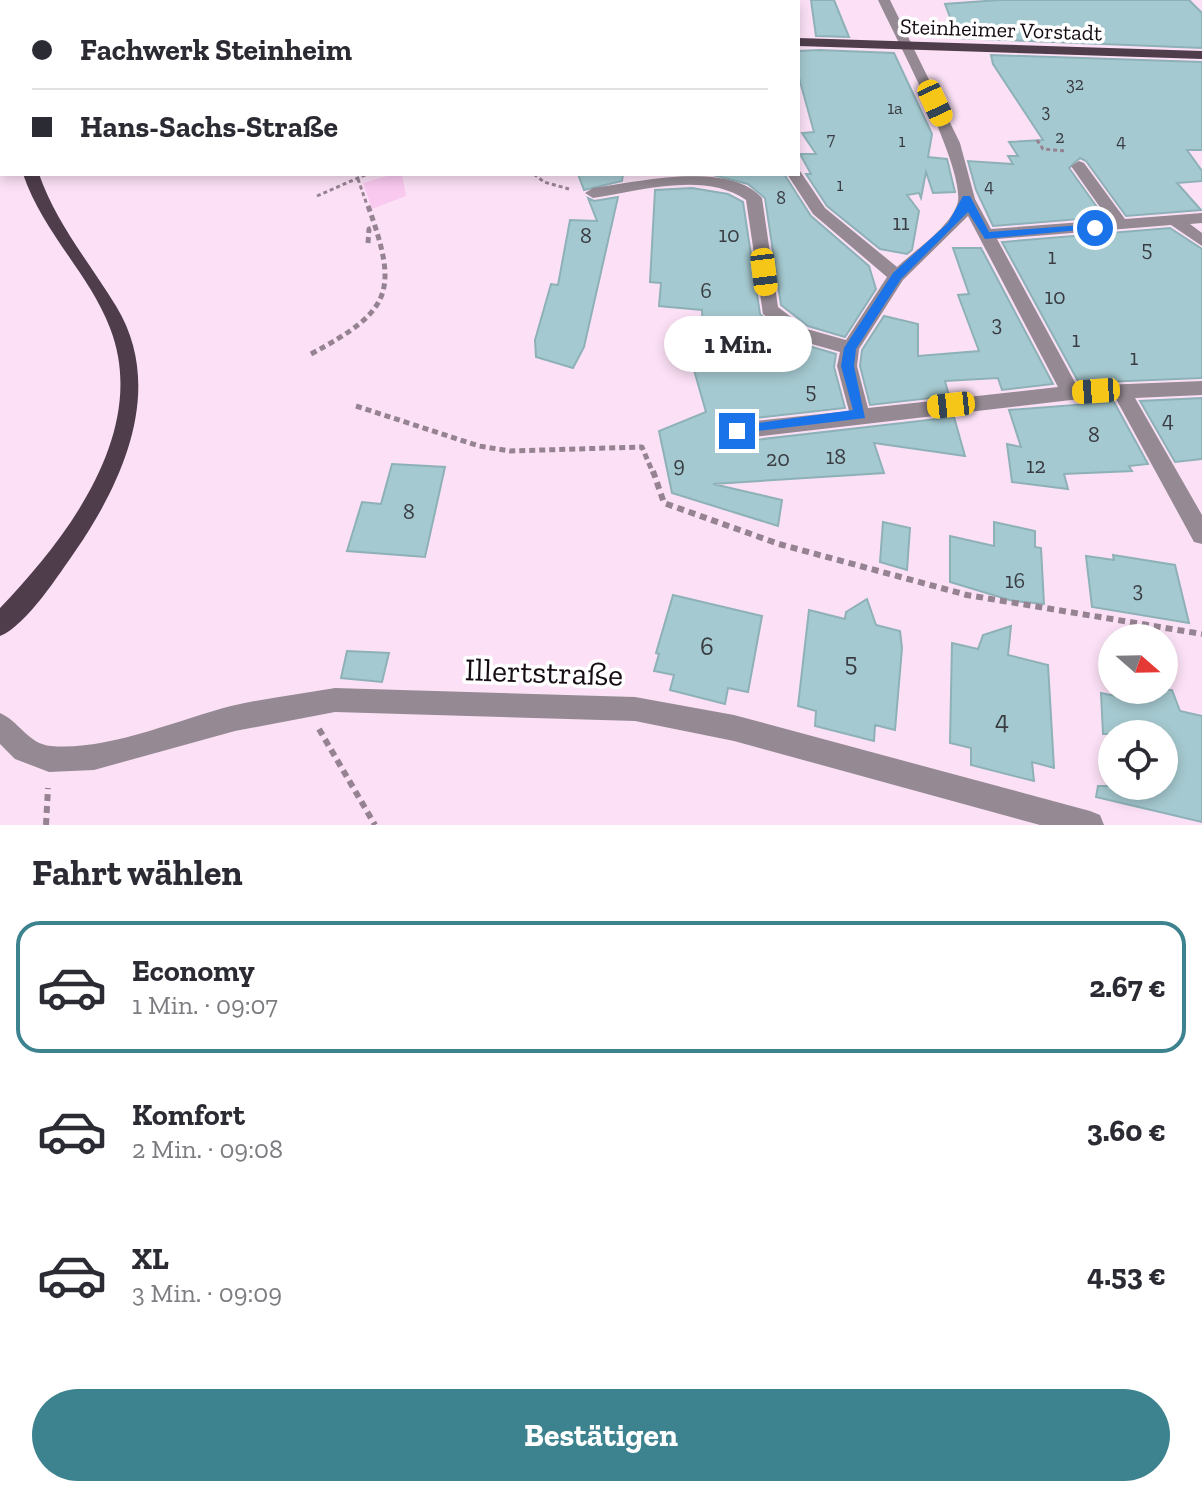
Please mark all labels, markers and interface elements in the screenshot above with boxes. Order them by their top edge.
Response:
street label: Steinheimer Vorstadt [899,12,1103,47]
text: Fachwerk Steinheim [80,32,352,68]
house number: 32 [1066,73,1084,95]
car [914,76,956,130]
house number: 1a [887,97,903,119]
house number: 3 [1042,100,1051,122]
text: Hans-Sachs-Straße [80,109,338,145]
house number: 2 [1055,126,1065,148]
house number: 7 [827,128,836,150]
house number: 1 [899,130,906,152]
house number: 4 [1116,130,1126,152]
house number: 1 [837,174,844,196]
house number: 4 [984,175,994,197]
house number: 8 [776,187,786,209]
house number: 11 [893,209,910,236]
route start [1077,210,1113,246]
house number: 10 [718,221,740,248]
house number: 8 [580,222,592,249]
house number: 5 [1141,235,1153,262]
house number: 1 [1048,243,1057,270]
car [749,247,779,297]
house number: 6 [700,277,712,304]
house number: 10 [1044,283,1066,310]
house number: 3 [992,310,1002,337]
callout: 1 Min. [663,315,811,371]
house number: 1 [1072,326,1081,353]
text: 1 Min. [704,328,772,360]
house number: 1 [1130,344,1139,371]
house number: 5 [805,377,817,404]
car [1071,377,1121,405]
car [926,391,976,419]
house number: 4 [1162,406,1174,433]
route end [719,413,755,449]
house number: 8 [1088,421,1100,448]
house number: 18 [826,443,846,470]
house number: 20 [766,445,790,472]
house number: 9 [673,451,685,478]
house number: 12 [1026,452,1046,479]
house number: 8 [403,498,415,525]
house number: 16 [1005,567,1025,594]
house number: 3 [1133,576,1143,603]
north arrow [1098,624,1178,704]
map controls [1098,624,1178,800]
house number: 6 [700,630,714,662]
house number: 5 [844,646,858,678]
street label: Illertstraße [464,650,624,694]
house number: 4 [995,704,1009,736]
button: locate [1098,720,1178,800]
text: Fahrt wählen [32,851,243,894]
icon: car [36,951,108,1023]
text: Economy [132,953,255,989]
text: 2.67 € [1089,969,1166,1005]
text: 1 Min. · 09:07 [132,989,278,1021]
icon: car [36,1095,108,1167]
text: Komfort [132,1097,245,1133]
text: 3.60 € [1087,1113,1166,1149]
text: 2 Min. · 09:08 [132,1133,283,1165]
icon: car [36,1239,108,1311]
text: XL [132,1241,169,1277]
text: 4.53 € [1087,1257,1166,1293]
text: 3 Min. · 09:09 [132,1277,282,1309]
button: Bestätigen [32,1389,1170,1481]

